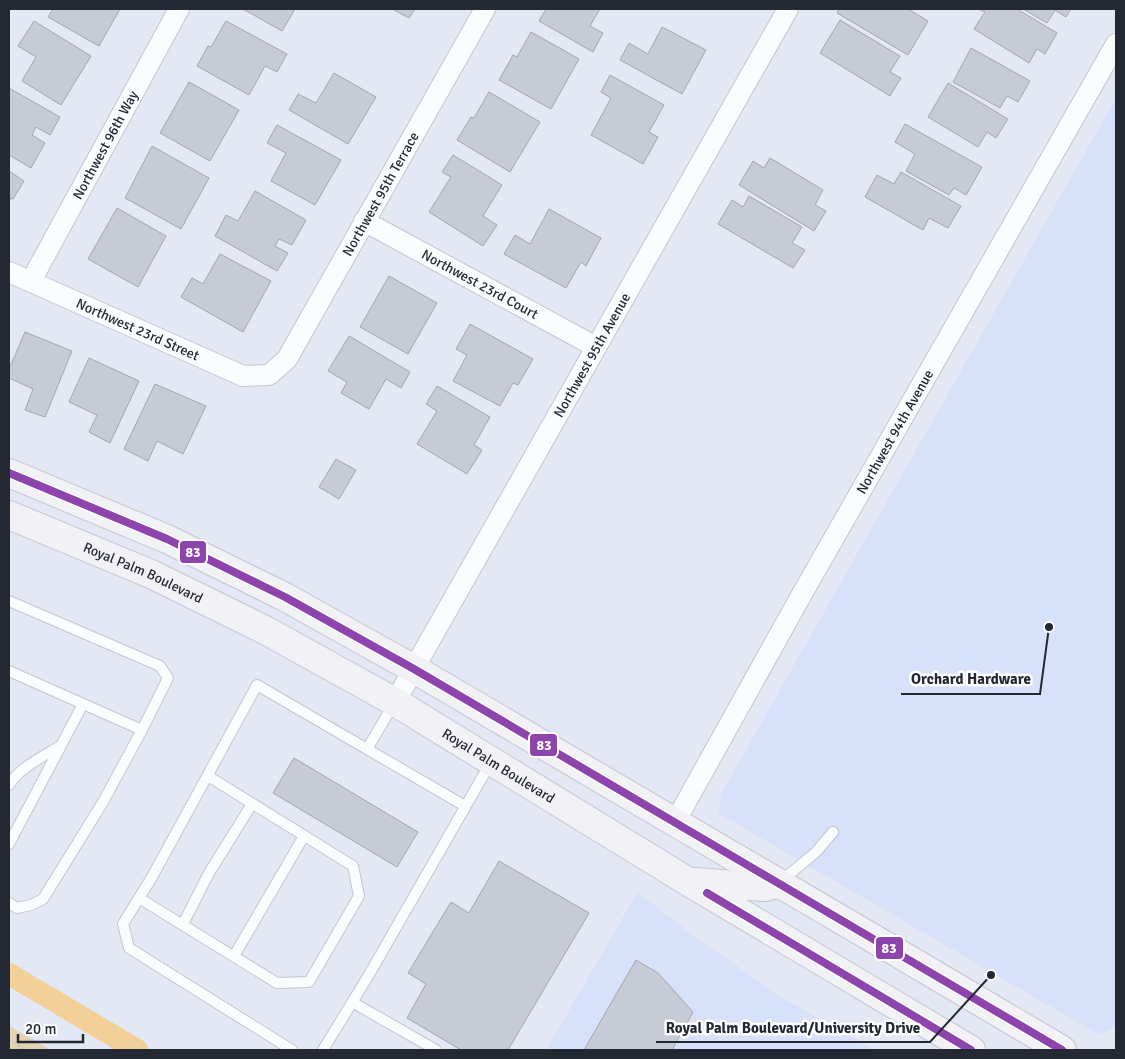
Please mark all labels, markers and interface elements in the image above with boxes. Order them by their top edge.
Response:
street label: Northwest 96th Way [69,87,142,202]
street label: Northwest 95th Terrace [339,129,423,259]
street label: Northwest 23rd Court [419,246,541,323]
street label: Northwest 95th Avenue [550,290,634,420]
street label: Northwest 23rd Street [73,295,202,365]
street label: Northwest 94th Avenue [853,367,937,497]
street label: Royal Palm Boulevard [81,539,206,607]
line badge: 83 [179,540,207,564]
text: 83 [185,544,201,561]
callout: Orchard Hardware [901,664,1040,694]
text: Orchard Hardware [911,670,1031,688]
street label: Royal Palm Boulevard [439,725,558,807]
line badge: 83 [529,733,558,757]
text: 83 [536,737,552,754]
line badge: 83 [875,936,904,960]
text: 83 [881,940,897,957]
scale bar [18,1012,82,1044]
callout: Royal Palm Boulevard/University Drive [656,1012,930,1042]
text: Royal Palm Boulevard/University Drive [666,1019,920,1037]
text: 20 m [25,1020,56,1038]

